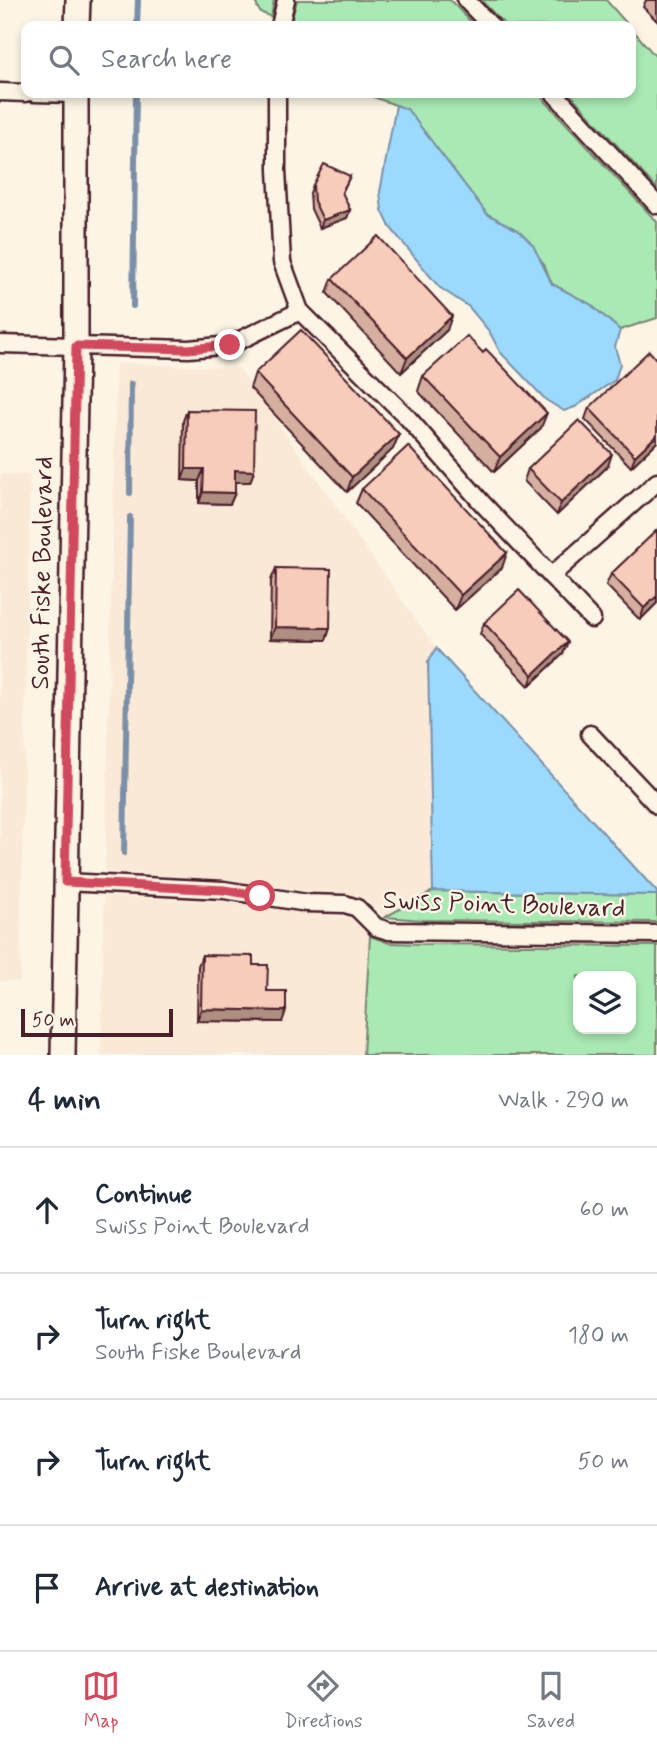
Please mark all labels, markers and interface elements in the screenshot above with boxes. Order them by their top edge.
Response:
search box [21,21,636,98]
icon: search [45,41,83,79]
text: Search here [101,43,232,77]
route end [214,329,245,360]
street label: South Fiske Boulevard [24,456,62,690]
route start [244,880,275,911]
street label: Swiss Point Boulevard [382,884,626,926]
map controls [573,971,636,1034]
button: layers [573,971,636,1034]
scale bar [21,1006,173,1038]
text: 50 m [32,1008,75,1033]
text: 4 min [28,1081,101,1120]
text: Walk · 290 m [498,1086,629,1116]
text: Continue [95,1178,192,1212]
icon: ahead [28,1191,66,1229]
text: 60 m [580,1195,629,1225]
text: Swiss Point Boulevard [95,1212,310,1242]
text: Turn right [95,1304,211,1338]
icon: right [28,1317,66,1355]
text: 180 m [568,1321,629,1351]
text: South Fiske Boulevard [95,1338,301,1368]
icon: right [28,1443,66,1481]
text: Turn right [95,1445,211,1479]
text: 50 m [578,1447,629,1477]
icon: arrive [28,1569,66,1607]
text: Arrive at destination [95,1571,319,1605]
tab: Map [82,1667,120,1734]
tab: Directions [284,1667,363,1734]
tab: Saved [527,1667,575,1734]

